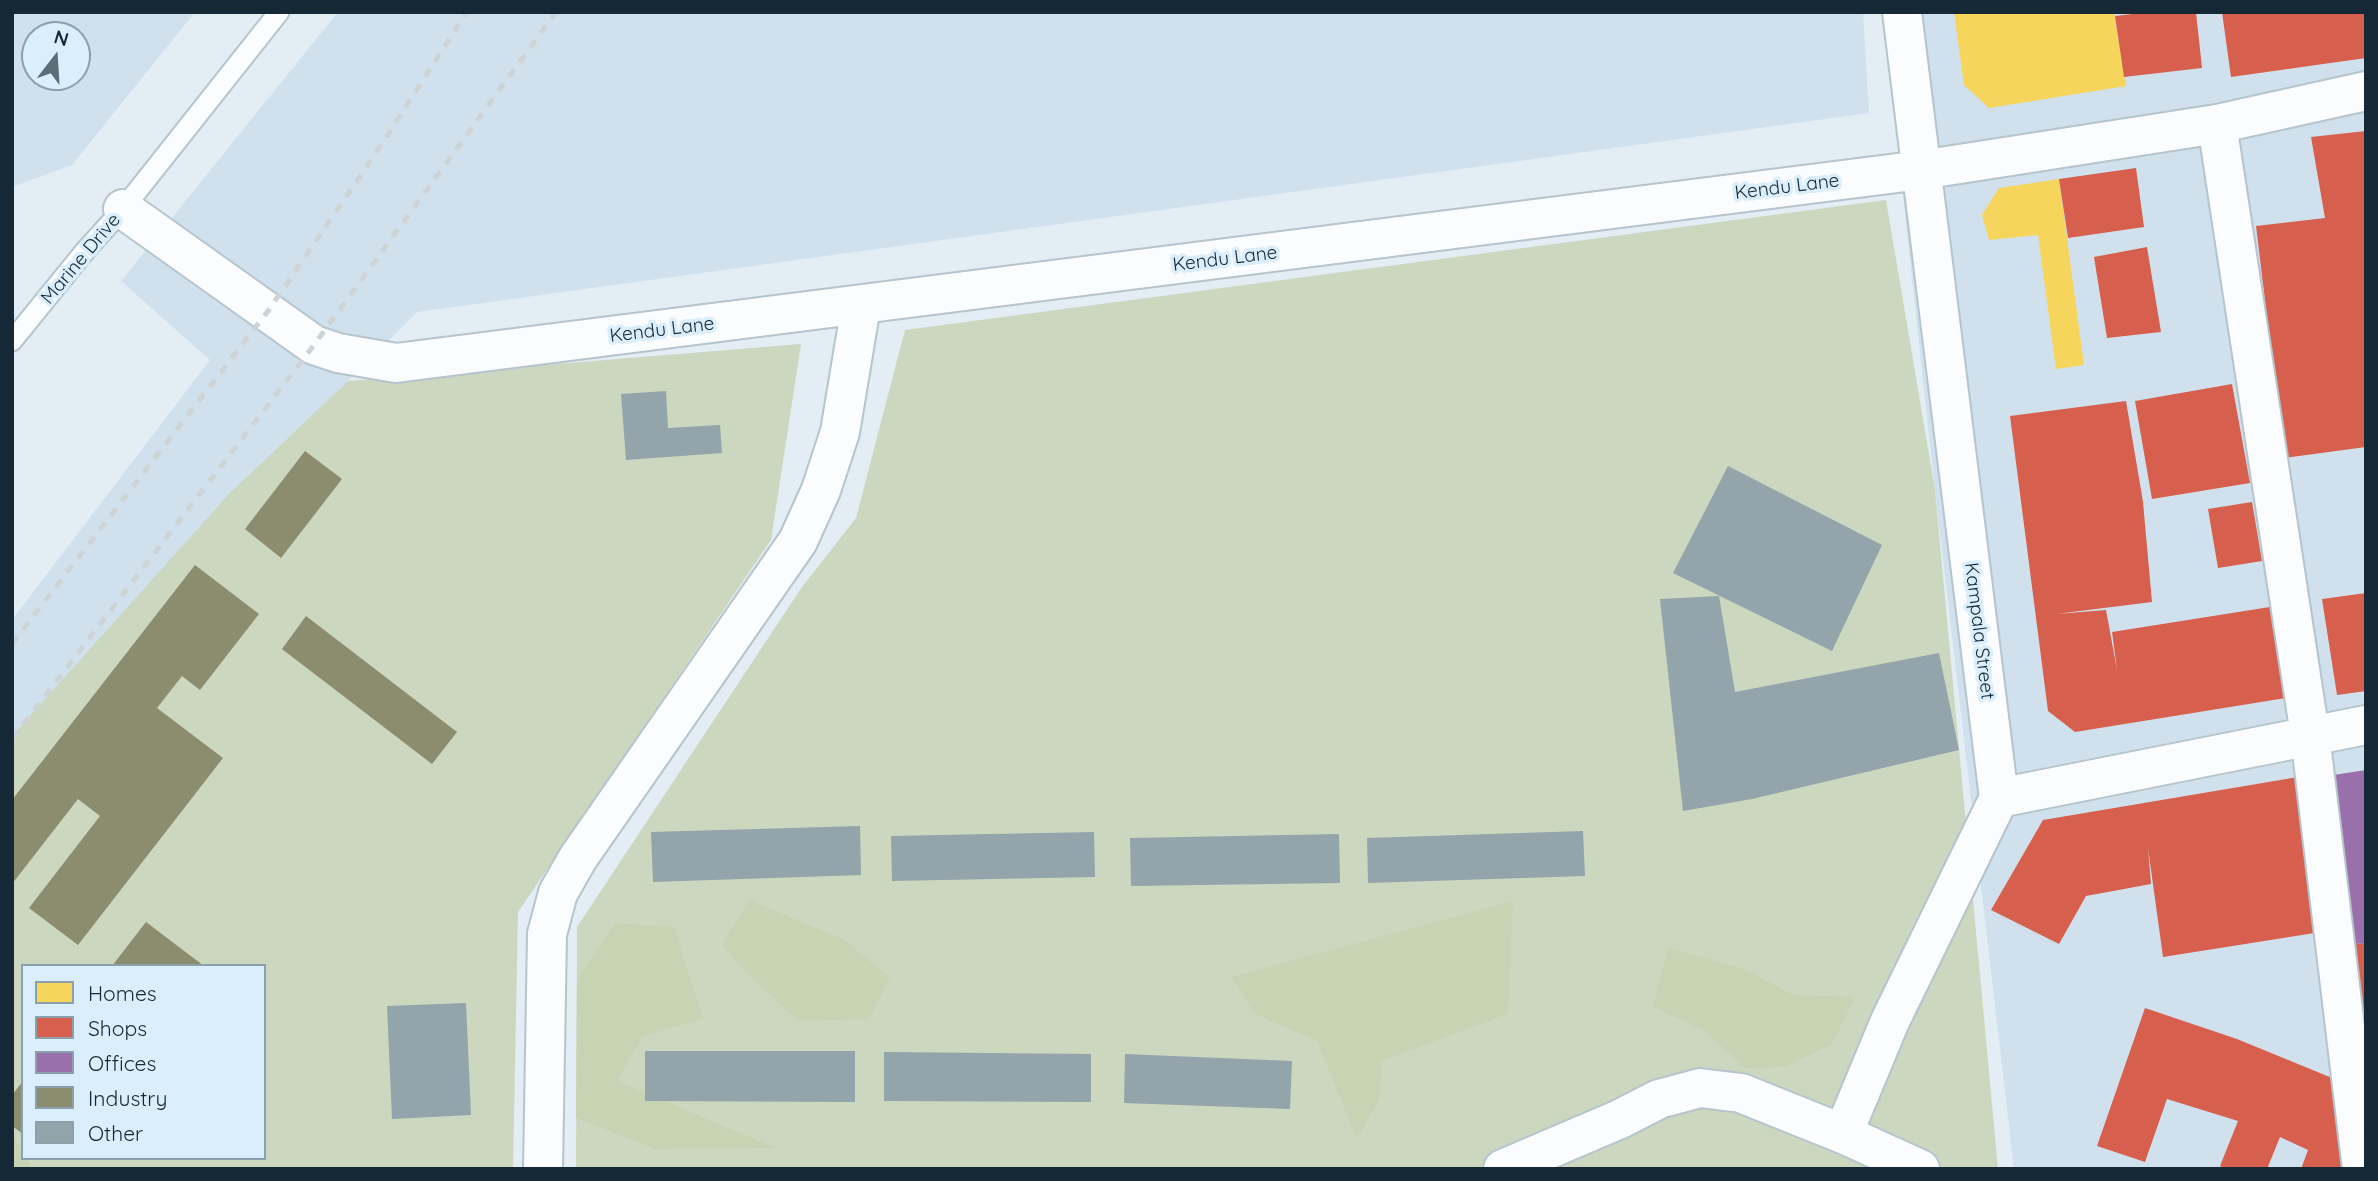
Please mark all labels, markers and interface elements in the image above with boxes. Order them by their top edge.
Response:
north arrow [21,21,91,91]
text: N [51,24,72,51]
street label: Kendu Lane [1733,169,1841,205]
street label: Marine Drive [37,209,125,309]
street label: Kendu Lane [1171,241,1279,277]
street label: Kendu Lane [608,312,716,348]
street label: Kampala Street [1959,561,1999,701]
legend [21,964,266,1160]
text: Homes [88,980,157,1006]
text: Shops [88,1015,147,1041]
text: Offices [88,1050,156,1076]
text: Industry [88,1085,167,1111]
text: Other [88,1120,143,1146]

